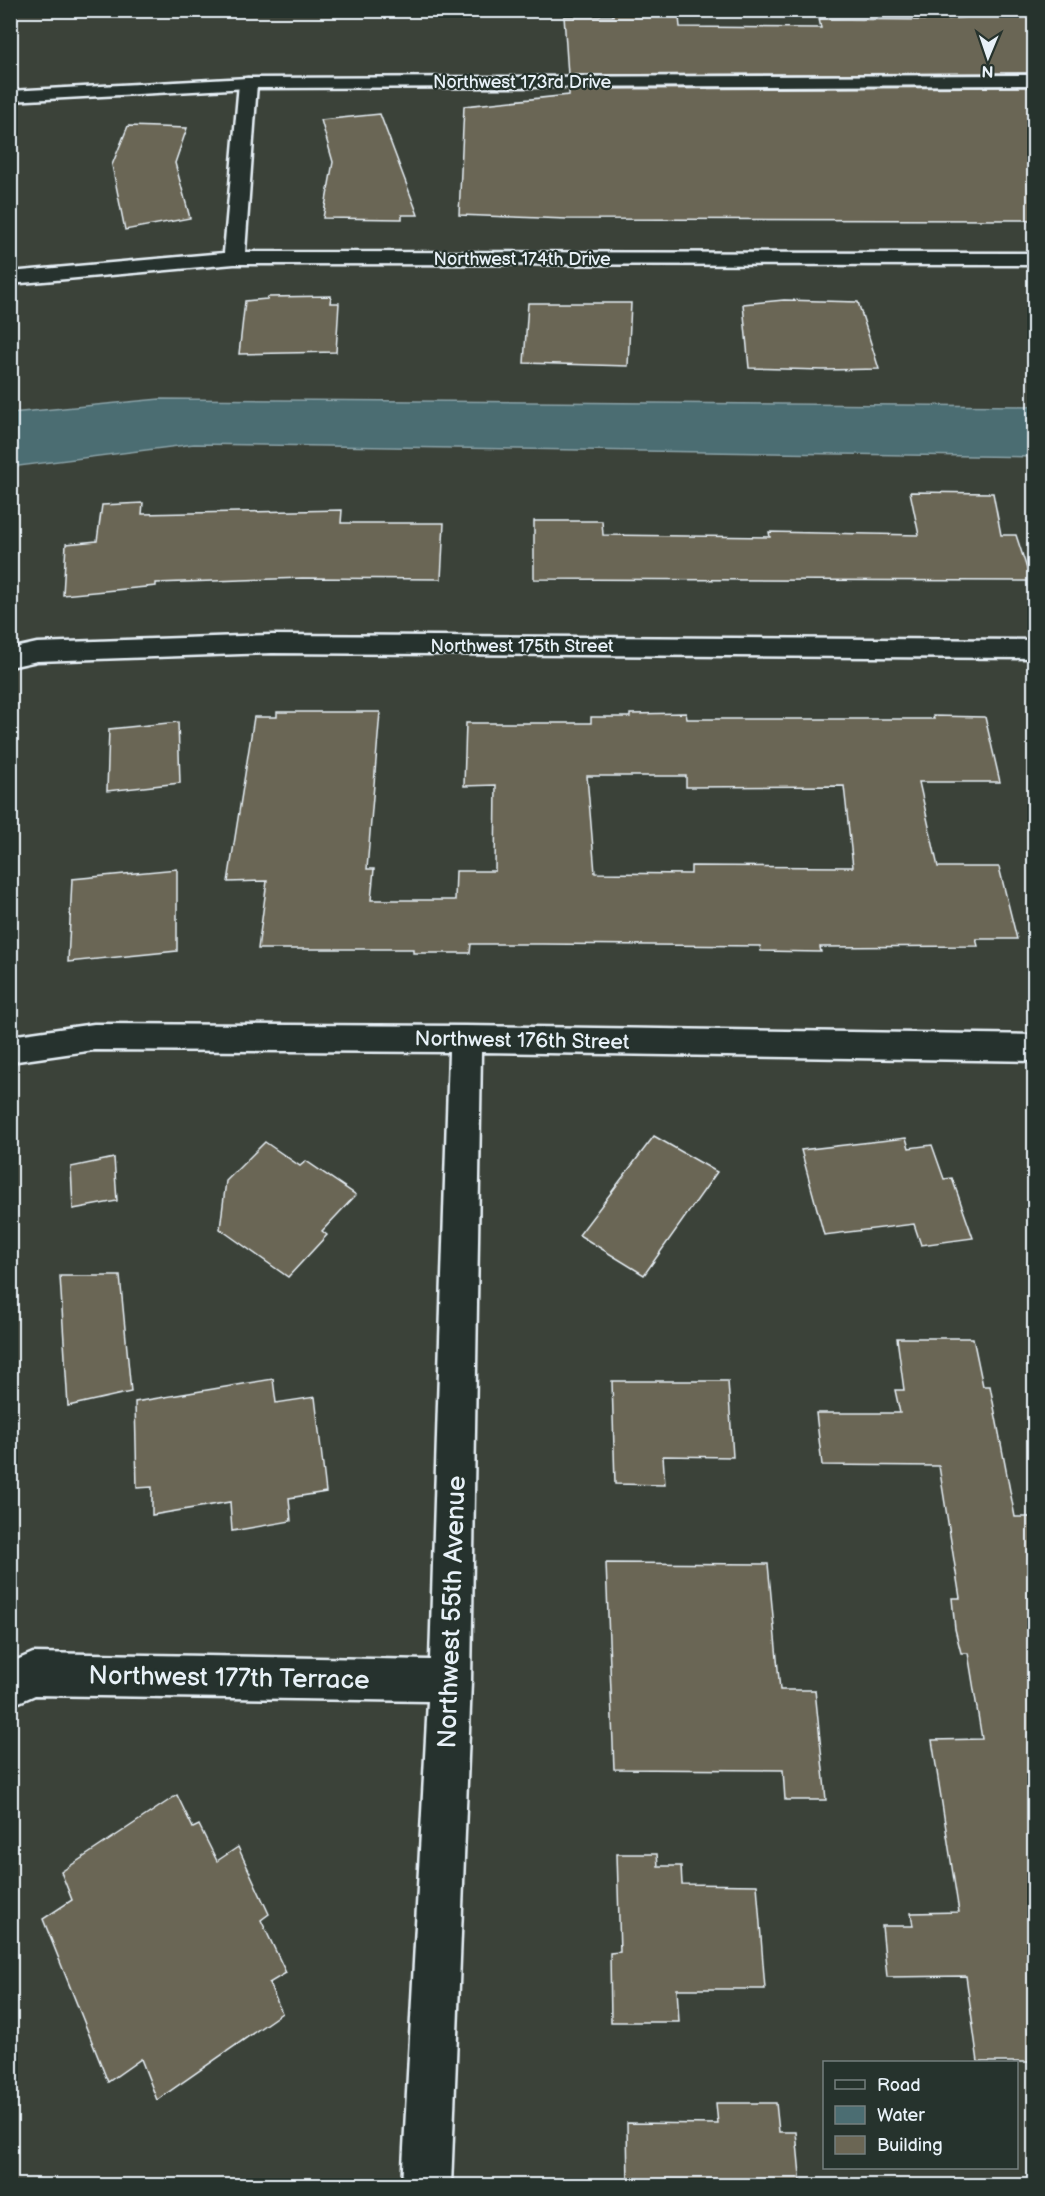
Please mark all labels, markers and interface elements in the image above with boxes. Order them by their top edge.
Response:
north arrow [958,27,1018,87]
text: N [981,61,994,80]
street label: Northwest 173rd Drive [433,72,611,93]
street label: Northwest 174th Drive [433,249,611,270]
street label: Northwest 175th Street [430,636,614,657]
street label: Northwest 176th Street [415,1026,630,1055]
street label: Northwest 55th Avenue [432,1475,473,1749]
street label: Northwest 177th Terrace [88,1661,370,1696]
legend [823,2061,1018,2169]
text: Road [877,2075,921,2096]
text: Water [877,2105,925,2126]
text: Building [877,2135,943,2156]

